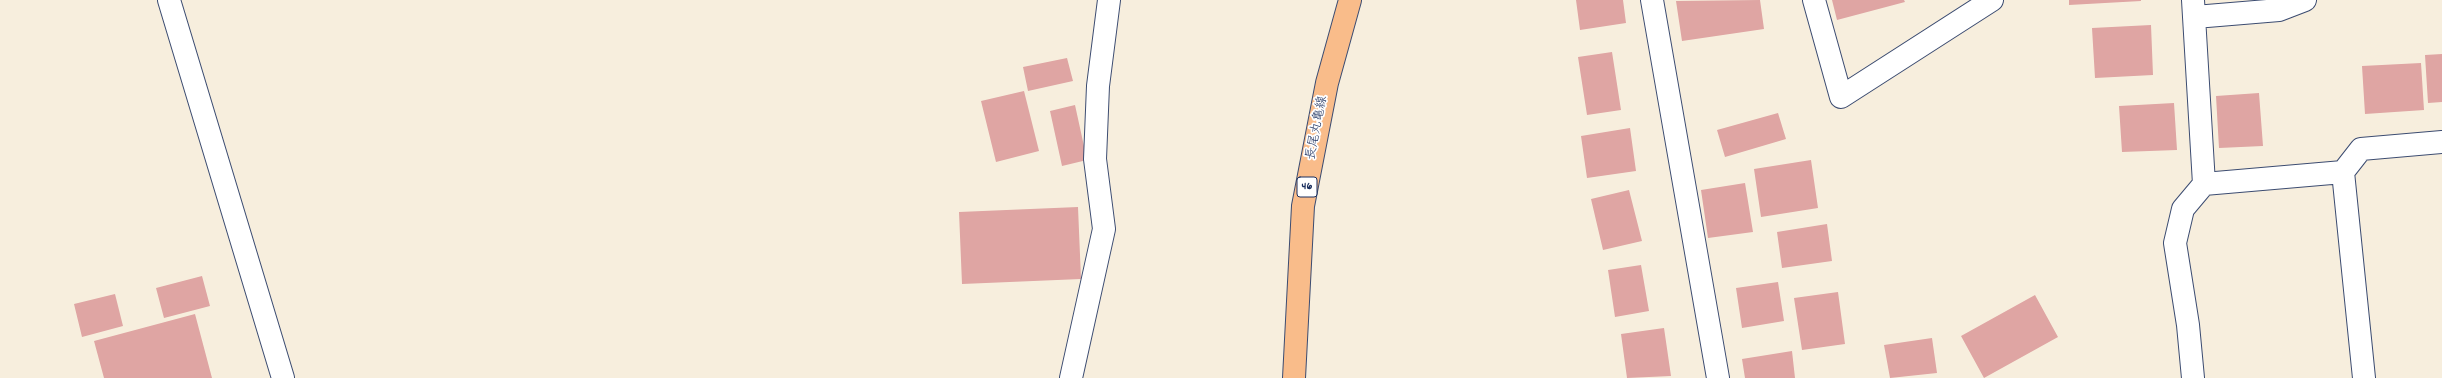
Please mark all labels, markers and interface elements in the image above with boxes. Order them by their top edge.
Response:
street label: 長尾丸亀線 [1304,95,1332,161]
road number: 46 [1297,177,1317,197]

